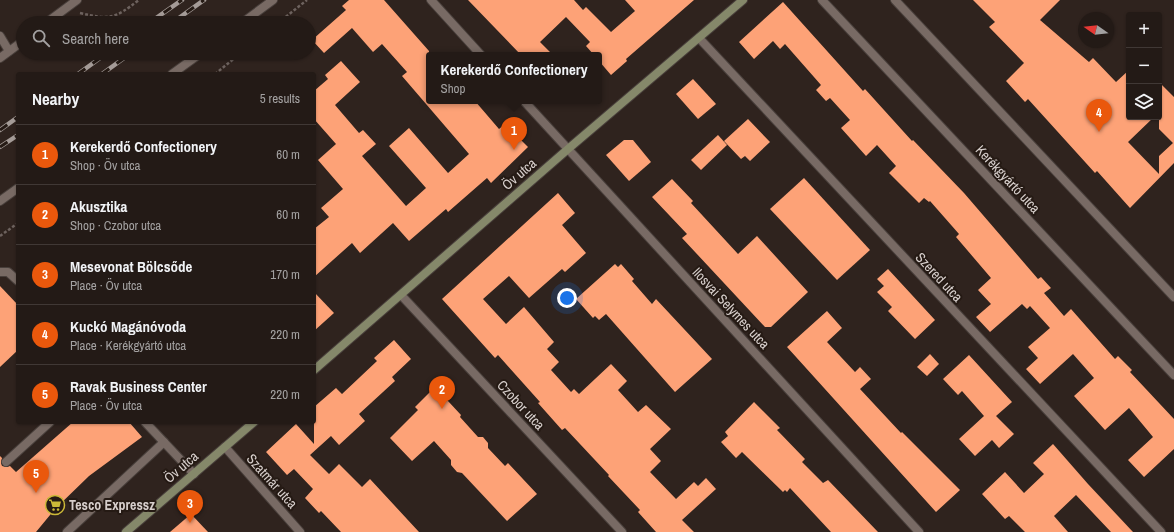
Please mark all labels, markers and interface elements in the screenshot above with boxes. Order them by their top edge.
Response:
north arrow [1078,12,1114,48]
map controls [1126,12,1162,120]
button: + [1126,12,1162,48]
search box [16,16,316,60]
icon: search [30,27,52,49]
text: Search here [62,28,129,49]
button: − [1126,48,1162,84]
popup [426,52,602,104]
text: Kerekerdő Confectionery [441,59,587,80]
text: Shop [441,80,465,97]
button: layers [1126,84,1162,120]
text: Nearby [32,87,79,110]
text: 5 results [260,90,300,107]
pin: 4 [1086,99,1112,132]
pin: 1 [501,117,527,150]
text: Kerekerdő Confectionery [70,136,217,157]
street label: Kerékgyártó utca [972,141,1045,217]
text: 1 [42,146,48,163]
text: 60 m [276,146,300,163]
street label: Öv utca [498,154,540,194]
text: Shop · Öv utca [70,157,141,174]
text: Akusztika [70,196,127,217]
text: 2 [42,206,48,223]
text: 60 m [276,206,300,223]
text: Shop · Czobor utca [70,217,161,234]
street label: Szered utca [912,248,967,306]
text: Mesevonat Bölcsőde [70,256,192,277]
street label: Ilosvai Selymes utca [689,263,774,353]
text: 3 [42,266,48,283]
text: 170 m [270,266,300,283]
text: Place · Öv utca [70,277,142,294]
your location [557,288,577,308]
text: Kuckó Magánóvoda [70,316,186,337]
text: 4 [42,326,48,343]
text: 220 m [270,326,300,343]
text: Place · Kerékgyártó utca [70,337,186,354]
text: Ravak Business Center [70,376,207,397]
pin: 2 [429,376,455,409]
street label: Czobor utca [493,376,549,434]
text: 5 [42,386,48,403]
text: 220 m [270,386,300,403]
text: Place · Öv utca [70,397,142,414]
street label: Öv utca [160,447,202,487]
street label: Szatmár utca [243,450,302,513]
pin: 5 [23,460,49,493]
pin: 3 [177,490,203,523]
supermarket icon: Tesco Expressz [44,494,66,516]
place label: Tesco Expressz [69,496,155,514]

